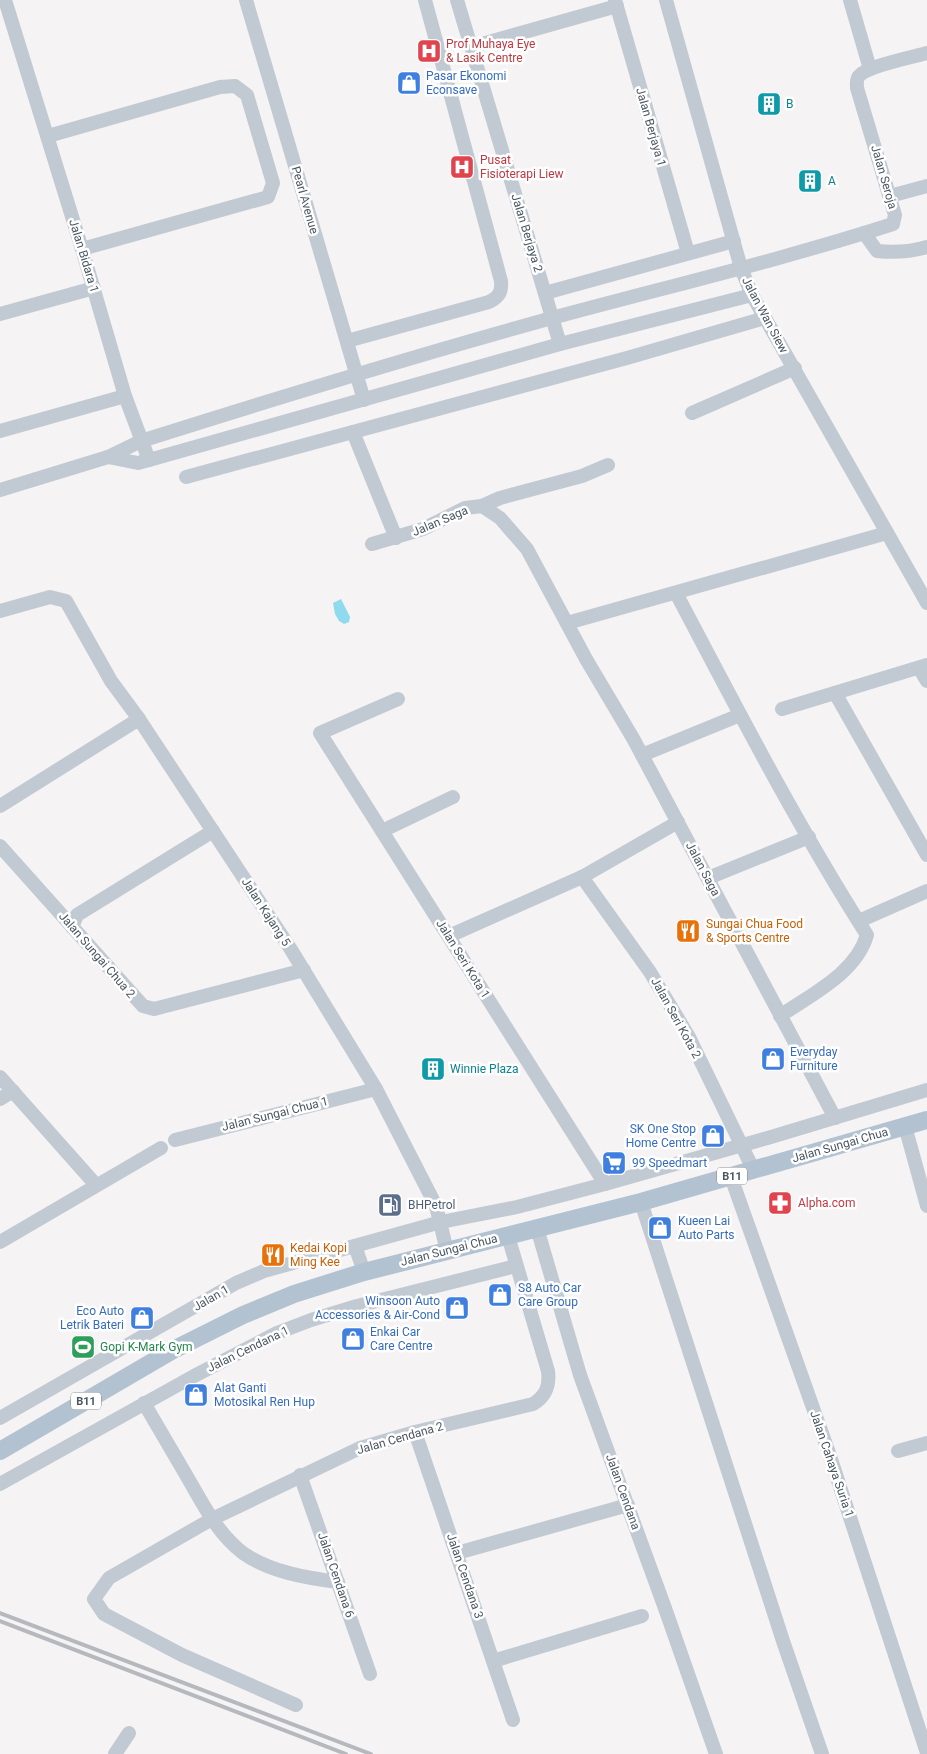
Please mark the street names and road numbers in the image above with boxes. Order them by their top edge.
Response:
street label: Jalan Berjaya 1 [633,86,669,168]
street label: Jalan Seroja [868,143,900,211]
street label: Pearl Avenue [289,165,321,235]
street label: Jalan Berjaya 2 [508,192,546,274]
street label: Jalan Bidara 1 [66,218,102,294]
street label: Jalan Wan Siew [739,275,791,355]
street label: Jalan Saga [410,503,470,539]
street label: Jalan Saga [683,840,723,898]
street label: Jalan Kajang 5 [239,875,293,949]
street label: Jalan Sungai Chua 2 [56,909,138,1001]
street label: Jalan Seri Kota 1 [433,917,493,1001]
street label: Jalan Seri Kota 2 [648,975,704,1061]
street label: Jalan Sungai Chua 1 [220,1094,330,1134]
street label: Jalan Sungai Chua [790,1125,890,1165]
road number: B11 [717,1168,747,1184]
street label: Jalan Sungai Chua [399,1231,499,1269]
street label: Jalan 1 [191,1282,231,1314]
street label: Jalan Cendana 1 [205,1323,291,1375]
road number: B11 [71,1392,101,1410]
street label: Jalan Cahaya Suria 1 [807,1409,857,1519]
street label: Jalan Cendana 2 [355,1419,445,1457]
street label: Jalan Cendana [603,1452,643,1532]
street label: Jalan Cendana 6 [315,1531,357,1620]
street label: Jalan Cendana 3 [444,1532,486,1620]

